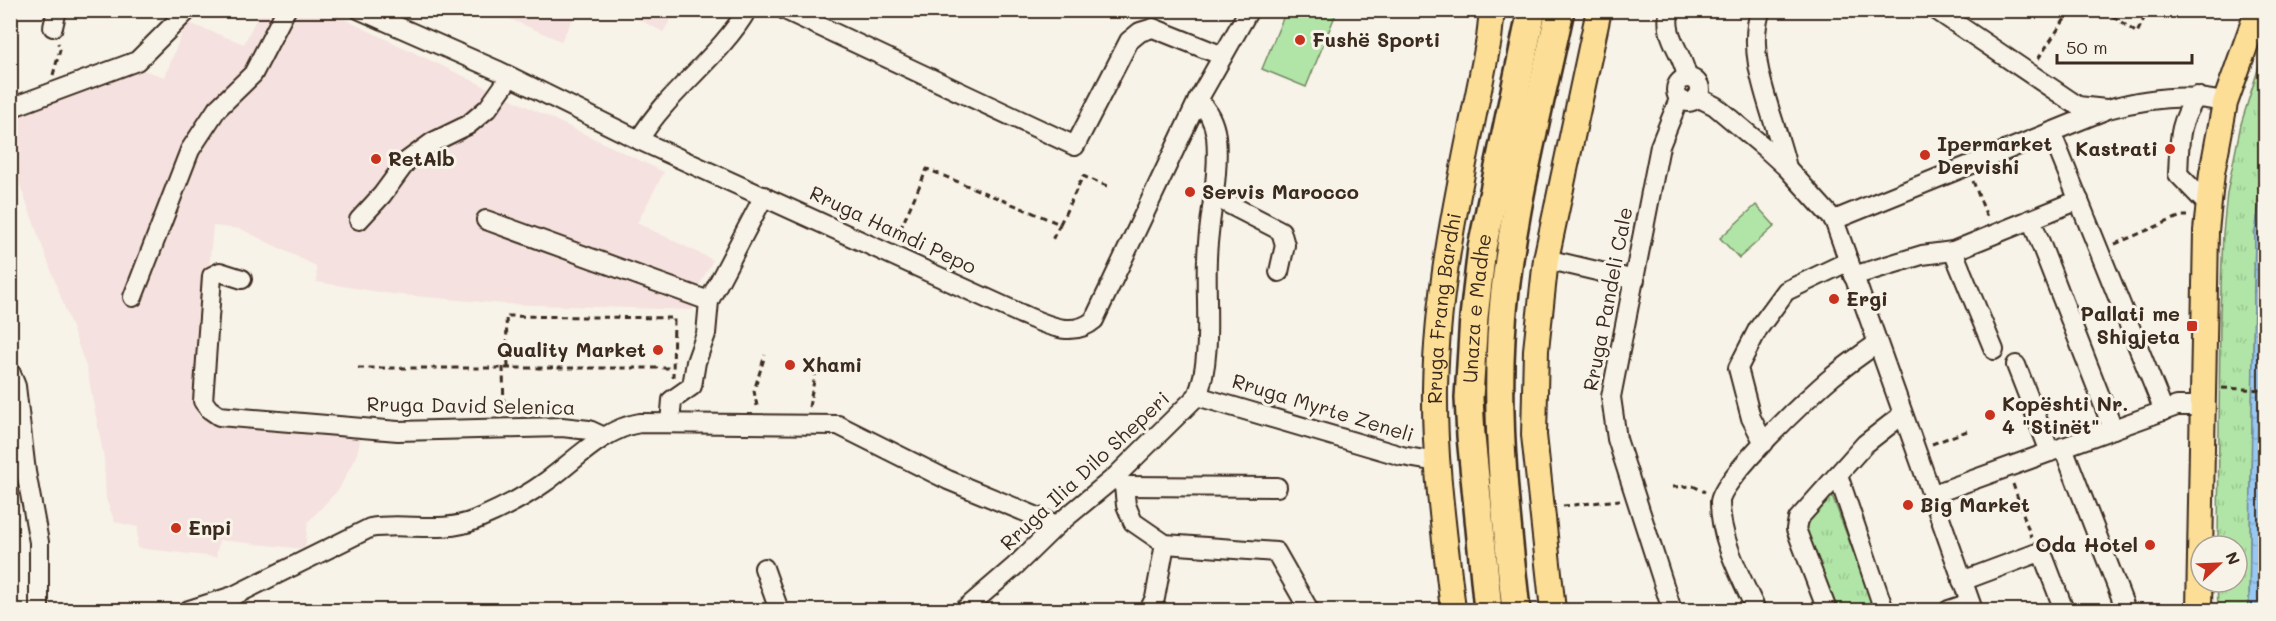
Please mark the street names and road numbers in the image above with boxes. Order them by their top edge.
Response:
street label: Rruga Hamdi Pepo [806,179,981,279]
street label: Rruga Pandeli Cale [1576,205,1638,393]
street label: Rruga Frang Bardhi [1421,211,1466,404]
street label: Unaza e Madhe [1456,231,1497,384]
street label: Rruga Myrte Zeneli [1229,367,1417,447]
street label: Rruga Ilia Dilo Sheperi [994,385,1174,555]
street label: Rruga David Selenica [366,390,576,420]

